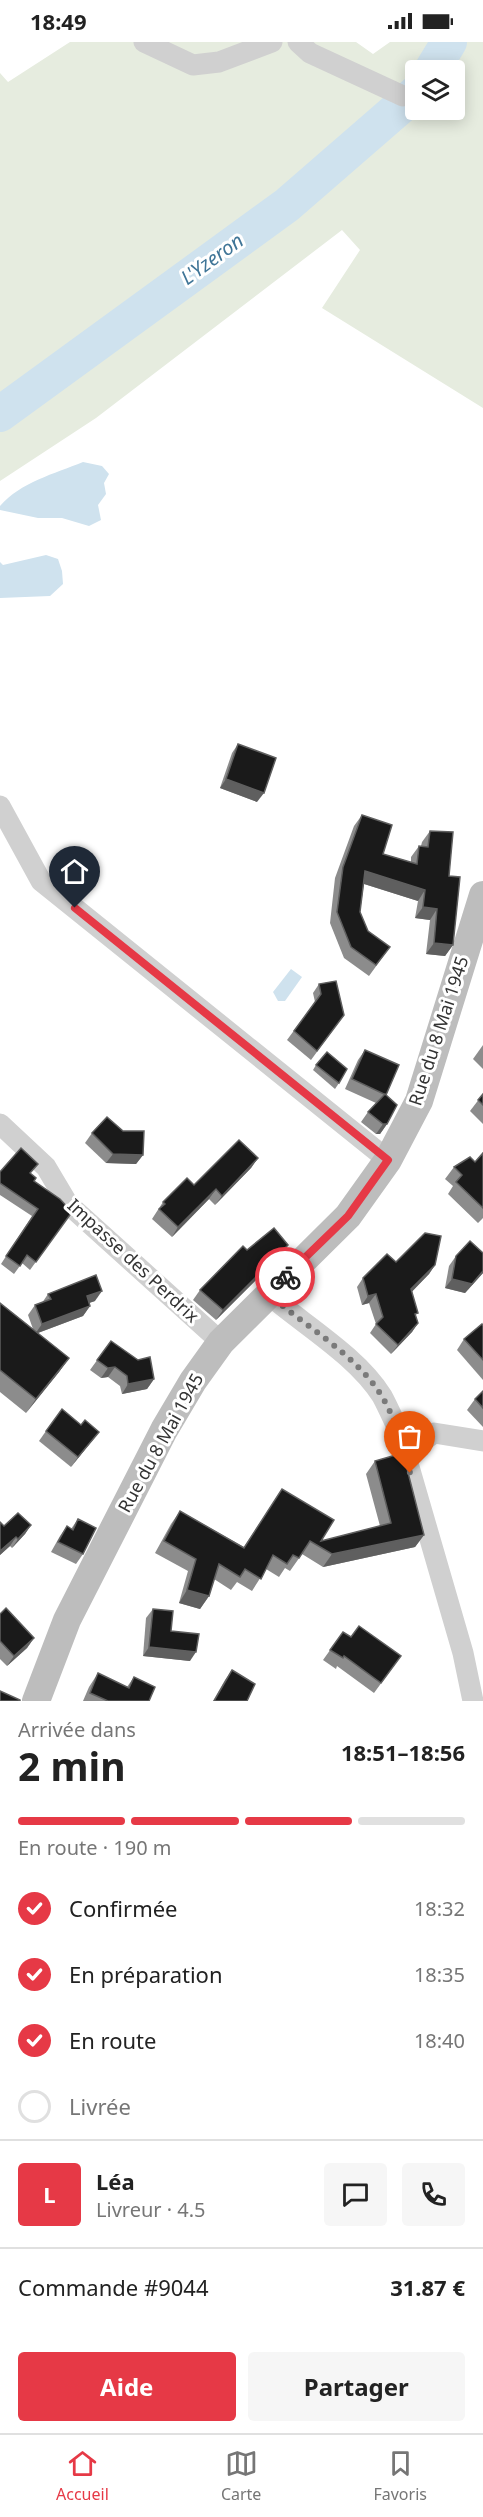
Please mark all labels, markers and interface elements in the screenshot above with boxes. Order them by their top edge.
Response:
text: 18:49 [30,6,87,36]
map controls [405,60,465,120]
button: layers [405,60,465,120]
water label: L'Yzeron [175,227,249,291]
pin [49,846,100,908]
icon: home [58,855,91,888]
street label: Rue du 8 Mai 1945 [403,953,474,1109]
street label: Impasse des Perdrix [63,1193,205,1328]
courier [255,1247,315,1307]
icon: bike [269,1261,302,1294]
street label: Rue du 8 Mai 1945 [112,1369,208,1517]
pin [384,1411,435,1473]
icon: bag [393,1420,426,1453]
text: Arrivée dans [18,1716,136,1743]
text: 18:51–18:56 [341,1737,465,1767]
text: 2 min [18,1739,125,1792]
text: En route · 190 m [18,1834,171,1861]
icon: check [18,1892,51,1925]
text: Confirmée [69,1893,178,1923]
text: 18:32 [414,1895,465,1922]
icon: check [18,1958,51,1991]
text: En préparation [69,1959,223,1989]
text: 18:35 [414,1961,465,1988]
icon: check [18,2024,51,2057]
text: En route [69,2025,156,2055]
text: 18:40 [414,2027,465,2054]
text: Livrée [69,2091,131,2121]
button: chat [324,2163,387,2226]
button: phone [402,2163,465,2226]
text: Léa [96,2166,135,2196]
text: L [43,2179,56,2209]
text: Livreur · 4.5 [96,2196,206,2223]
text: Commande #9044 [18,2272,209,2302]
text: 31.87 € [390,2272,465,2302]
button: Aide [18,2352,236,2421]
button: Partager [248,2352,465,2421]
tab: Accueil [56,2447,109,2505]
tab: Carte [221,2447,261,2505]
tab: Favoris [373,2447,427,2505]

